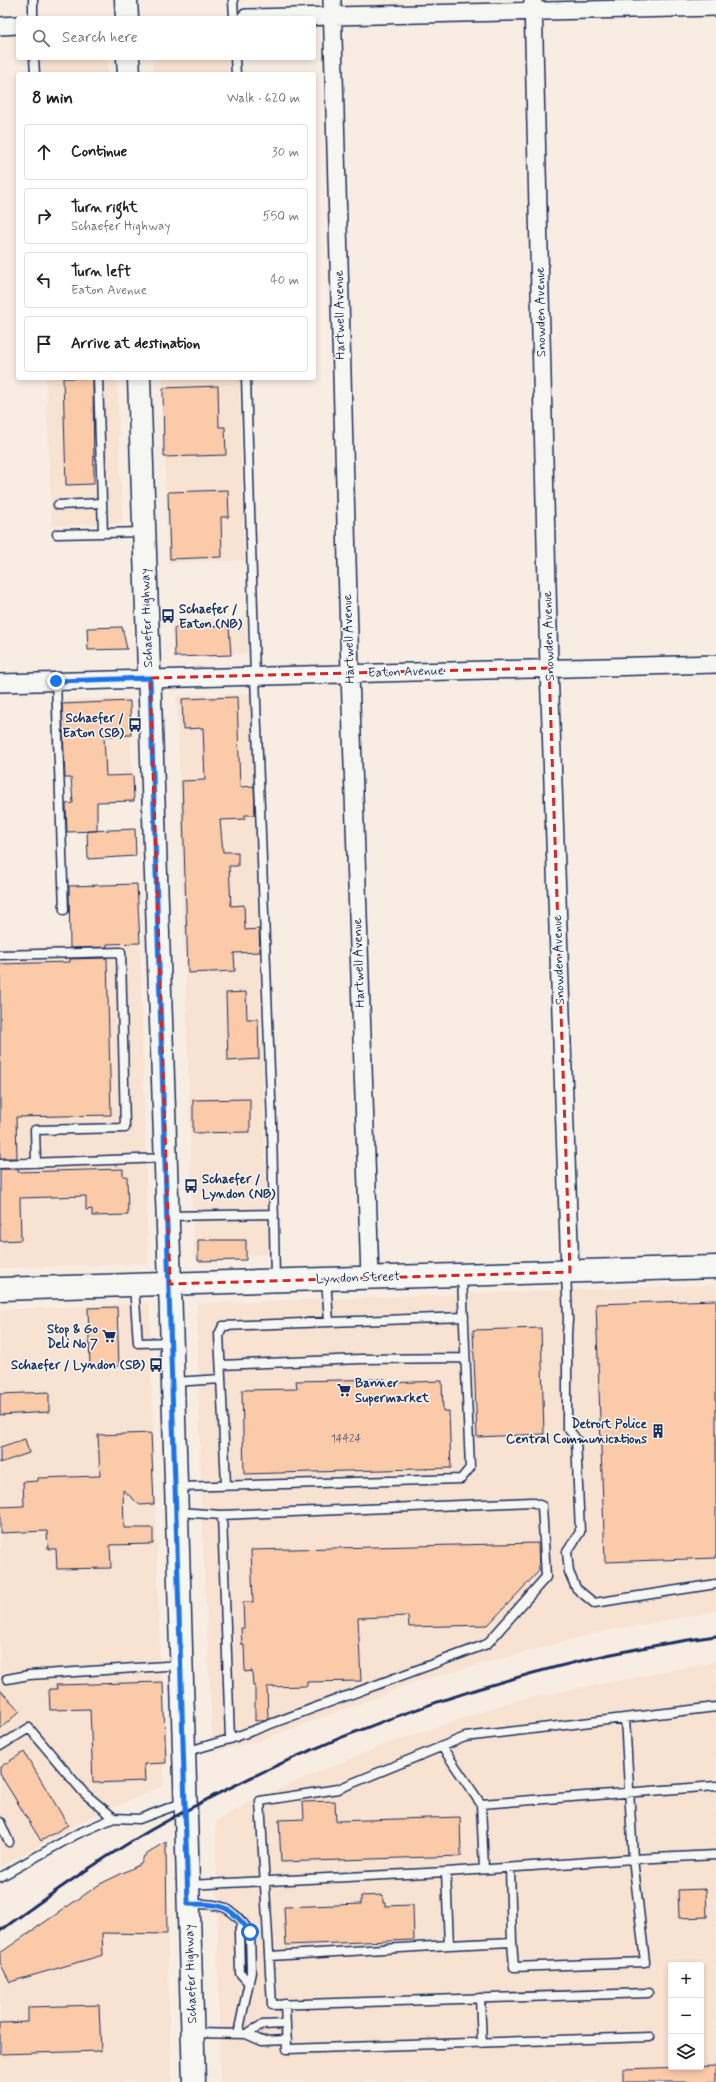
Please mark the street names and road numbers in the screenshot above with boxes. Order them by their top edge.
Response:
street label: Snowden Avenue [532,267,550,357]
street label: Hartwell Avenue [331,270,349,360]
street label: Schaefer Highway [137,568,157,668]
street label: Snowden Avenue [539,591,559,681]
street label: Hartwell Avenue [339,594,359,684]
street label: Eaton Avenue [368,662,444,682]
street label: Snowden Avenue [549,915,569,1005]
street label: Hartwell Avenue [349,918,369,1008]
street label: Lyndon Street [315,1268,401,1288]
street label: Schaefer Highway [181,1924,201,2024]

